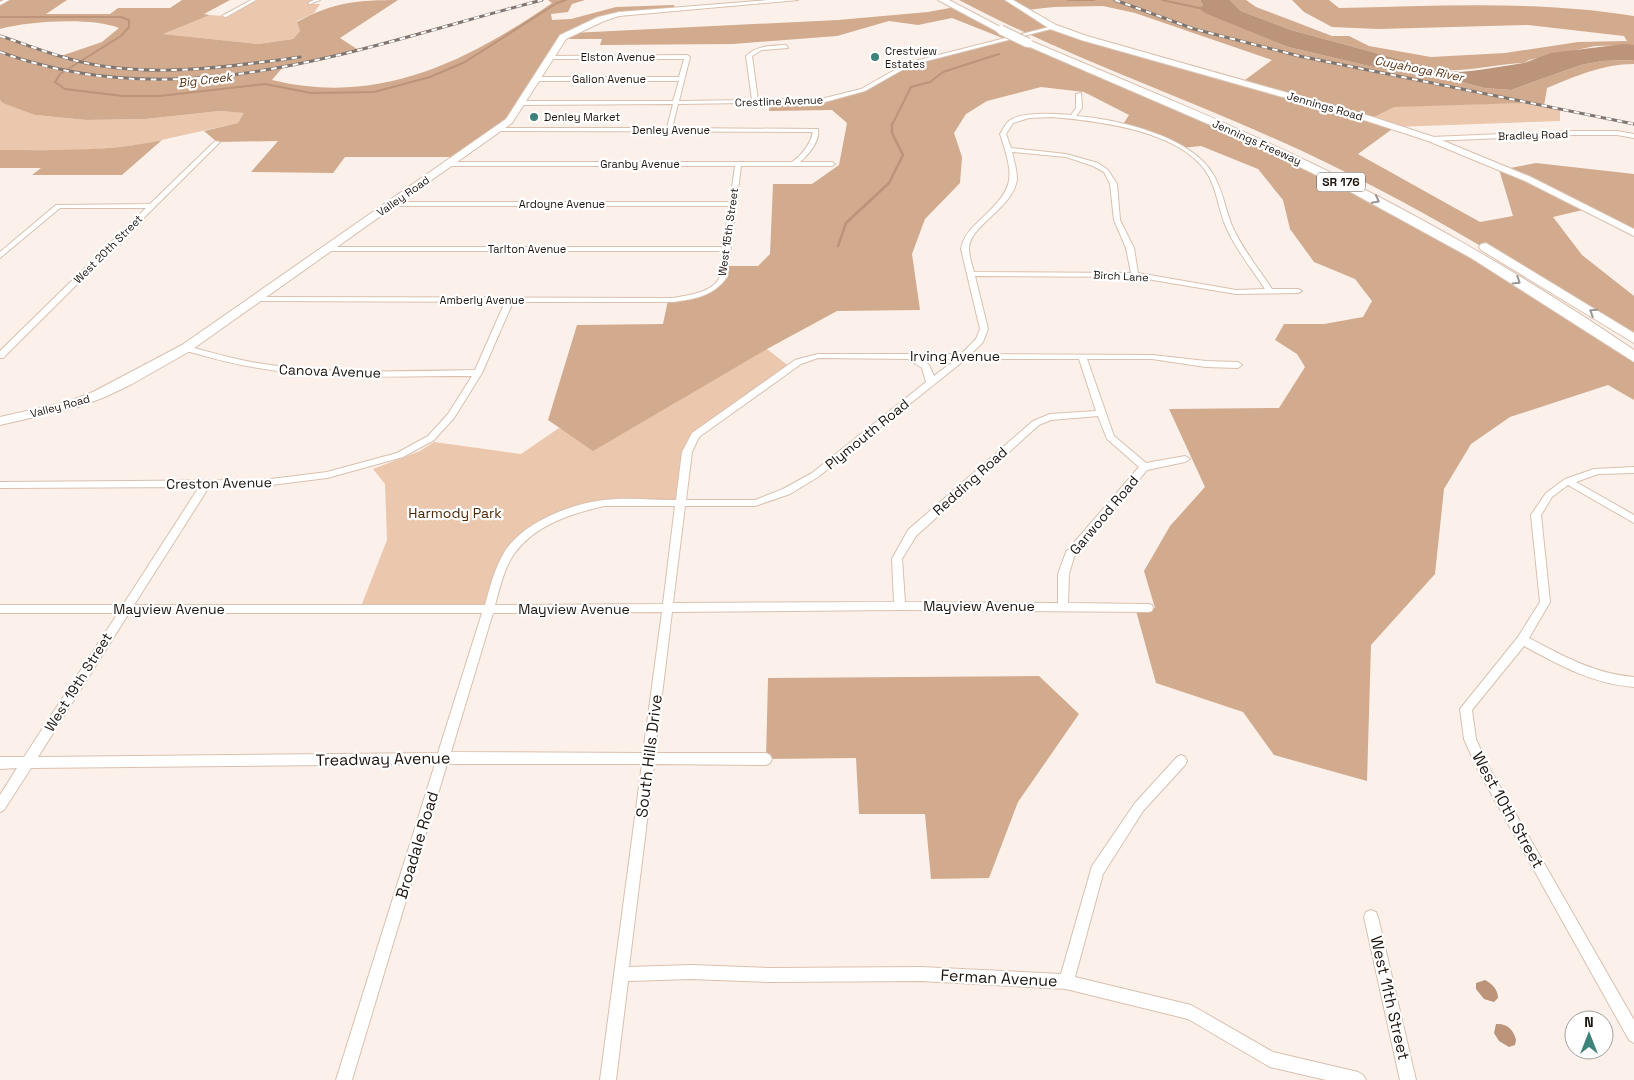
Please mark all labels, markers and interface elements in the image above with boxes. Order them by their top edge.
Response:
place label: Crestview Estates [885,44,937,71]
street label: Elston Avenue [581,50,655,64]
marker: Crestview Estates [869,51,881,63]
water label: Cuyahoga River [1373,53,1466,86]
water label: Big Creek [177,69,234,91]
street label: Galion Avenue [572,72,646,86]
street label: Jennings Road [1285,88,1365,124]
street label: Crestline Avenue [735,92,823,110]
place label: Denley Market [544,110,620,124]
marker: Denley Market [528,111,540,123]
street label: Jennings Freeway [1210,116,1304,168]
street label: Denley Avenue [632,123,710,137]
street label: Bradley Road [1498,127,1568,143]
street label: Granby Avenue [600,157,680,171]
road number: SR 176 [1317,172,1365,192]
street label: Valley Road [374,173,432,219]
street label: West 15th Street [715,187,741,277]
one-way arrow [1371,194,1380,204]
street label: Ardoyne Avenue [519,197,605,211]
street label: West 20th Street [71,212,145,286]
street label: Tarlton Avenue [488,242,566,256]
street label: Birch Lane [1093,268,1149,284]
one-way arrow [1511,274,1520,284]
street label: Amberly Avenue [439,293,525,307]
one-way arrow [1590,309,1599,319]
street label: Irving Avenue [910,347,1000,365]
street label: Canova Avenue [279,360,381,382]
street label: Valley Road [29,391,91,421]
street label: Plymouth Road [821,395,913,473]
street label: Redding Road [929,443,1011,519]
street label: Garwood Road [1066,472,1142,558]
street label: Creston Avenue [166,473,272,493]
park label: Harmody Park [408,504,502,522]
street label: Mayview Avenue [923,597,1035,615]
street label: Mayview Avenue [113,600,225,618]
street label: Mayview Avenue [518,600,630,618]
street label: West 19th Street [40,629,116,735]
street label: South Hills Drive [631,693,667,819]
street label: Treadway Avenue [316,747,450,771]
street label: West 10th Street [1467,748,1549,872]
street label: Broadale Road [391,789,443,901]
street label: West 11th Street [1366,934,1414,1062]
street label: Ferman Avenue [940,964,1058,992]
north arrow [1564,1010,1614,1060]
text: N [1584,1013,1594,1031]

